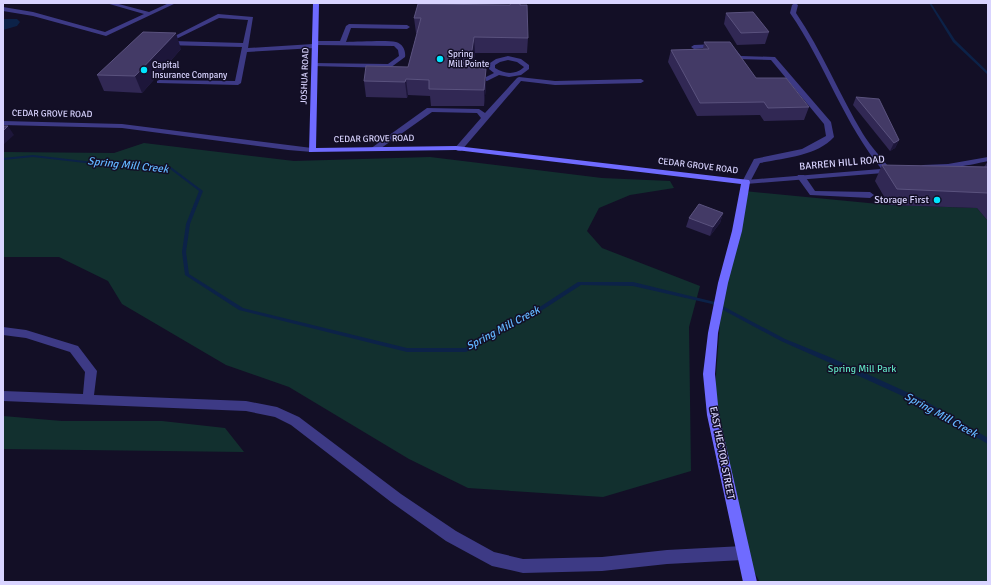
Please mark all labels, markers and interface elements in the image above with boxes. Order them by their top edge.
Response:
street label: JOSHUA ROAD [299,47,311,105]
place label: Spring Mill Pointe [448,49,490,70]
marker: Spring Mill Pointe [435,54,445,64]
place label: Capital Insurance Company [152,60,228,81]
marker: Capital Insurance Company [139,65,149,75]
street label: CEDAR GROVE ROAD [12,108,93,120]
street label: CEDAR GROVE ROAD [334,133,415,145]
street label: BARREN HILL ROAD [799,153,885,173]
water label: Spring Mill Creek [87,154,170,176]
street label: CEDAR GROVE ROAD [657,156,739,176]
place label: Storage First [874,194,929,206]
marker: Storage First [932,195,942,205]
water label: Spring Mill Creek [464,303,543,353]
park label: Spring Mill Park [828,363,896,375]
water label: Spring Mill Creek [902,390,981,441]
street label: EAST HECTOR STREET [707,406,737,501]

